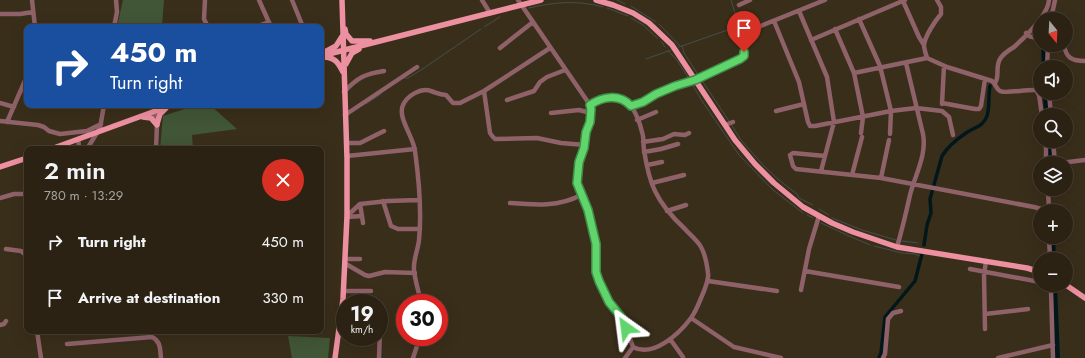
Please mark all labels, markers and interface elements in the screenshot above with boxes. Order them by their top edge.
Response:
pin [727,11,761,52]
north arrow [1033,12,1073,52]
map controls [1033,12,1073,292]
icon: arrive [733,17,755,39]
text: 450 m [110,32,198,73]
icon: right [44,40,96,92]
button: sound [1033,60,1073,100]
text: Turn right [110,70,182,96]
button: search [1033,108,1073,148]
text: 2 min [44,153,106,188]
button: layers [1033,156,1073,196]
button: close [262,159,304,201]
text: 780 m · 13:29 [44,186,123,205]
button: + [1033,204,1073,244]
icon: right [44,231,66,253]
text: Turn right [78,231,146,253]
text: 450 m [262,231,304,253]
button: − [1033,252,1073,292]
icon: arrive [44,287,66,309]
text: Arrive at destination [78,287,220,309]
text: 330 m [262,287,304,309]
speed limit sign: 30 [396,294,448,346]
text: 19 [350,300,374,329]
position arrow [605,307,647,349]
text: km/h [351,322,373,337]

